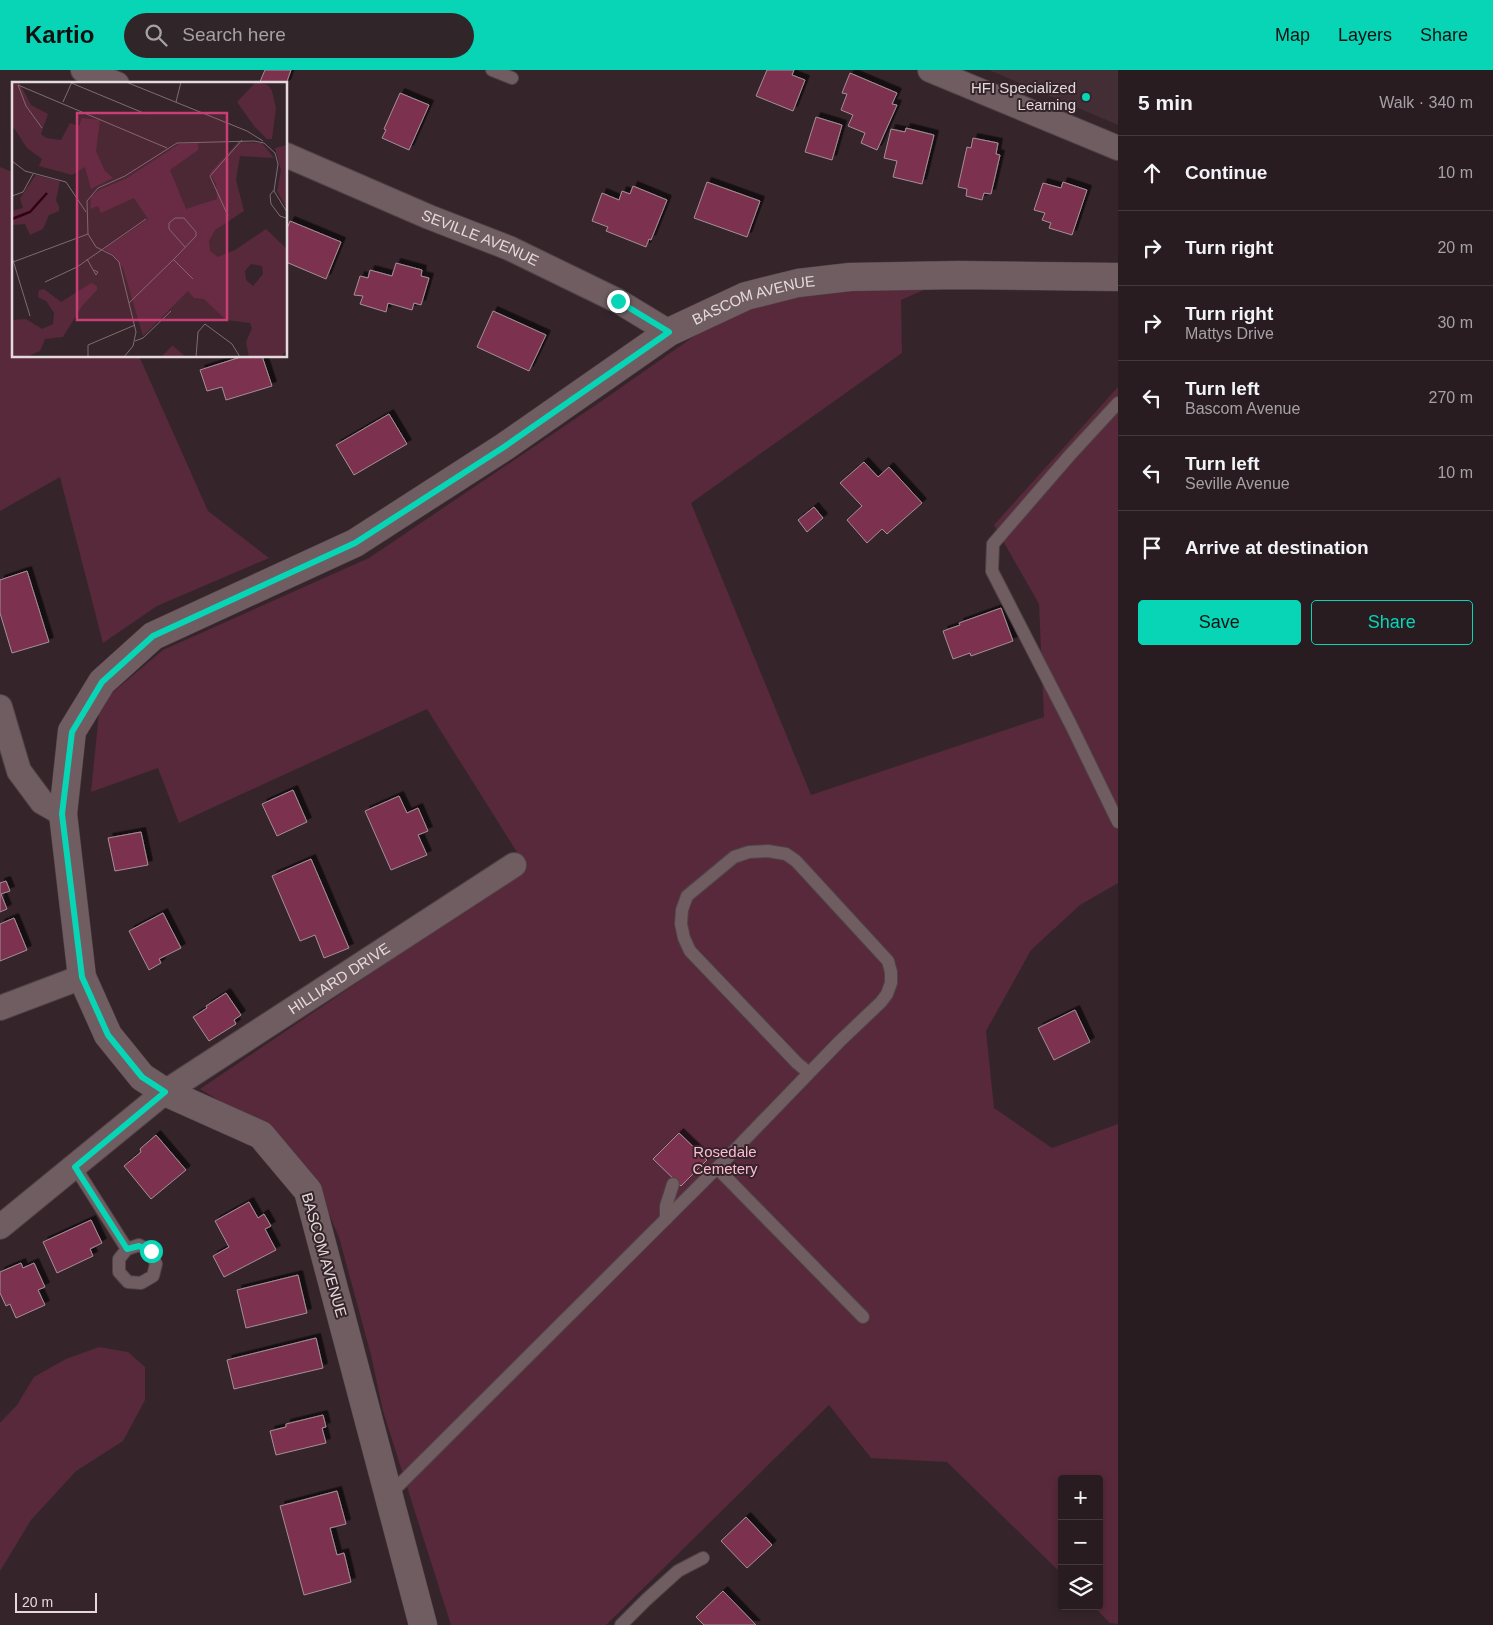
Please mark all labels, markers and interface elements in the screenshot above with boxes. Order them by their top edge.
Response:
search box [124,13,474,58]
text: Kartio [25,21,94,48]
icon: search [142,21,170,49]
text: Search here [182,24,286,45]
text: Map [1275,25,1310,45]
text: Layers [1338,25,1392,45]
text: Share [1420,25,1468,45]
place label: HFI Specialized Learning [971,79,1076,113]
inset map [12,82,288,358]
marker: HFI Specialized Learning [1080,91,1092,103]
text: 5 min [1138,91,1193,114]
text: Walk · 340 m [1379,94,1473,111]
icon: ahead [1138,159,1166,187]
text: Continue [1185,162,1267,183]
text: 10 m [1437,164,1473,181]
street label: SEVILLE AVENUE [419,206,542,269]
icon: right [1138,234,1166,262]
text: Turn right [1185,237,1273,258]
text: 20 m [1437,239,1473,256]
street label: BASCOM AVENUE [689,272,816,328]
route end [607,290,630,313]
text: Turn right [1185,303,1273,324]
icon: right [1138,309,1166,337]
text: 30 m [1437,314,1473,331]
text: Mattys Drive [1185,325,1274,342]
text: Turn left [1185,378,1260,399]
icon: left [1138,384,1166,412]
text: 270 m [1429,389,1473,406]
text: Bascom Avenue [1185,400,1300,417]
text: Turn left [1185,453,1260,474]
icon: left [1138,459,1166,487]
text: 10 m [1437,464,1473,481]
text: Seville Avenue [1185,475,1290,492]
icon: arrive [1138,534,1166,562]
text: Arrive at destination [1185,537,1369,558]
button: Save [1138,600,1301,645]
button: Share [1311,600,1473,645]
street label: HILLIARD DRIVE [285,939,393,1017]
park label: Rosedale Cemetery [692,1143,758,1177]
street label: BASCOM AVENUE [299,1191,350,1319]
route start [140,1240,163,1263]
map controls [1058,1475,1103,1610]
button: + [1058,1475,1103,1520]
button: − [1058,1520,1103,1565]
button: layers [1058,1565,1103,1610]
scale bar [15,1590,98,1613]
text: 20 m [22,1594,53,1610]

